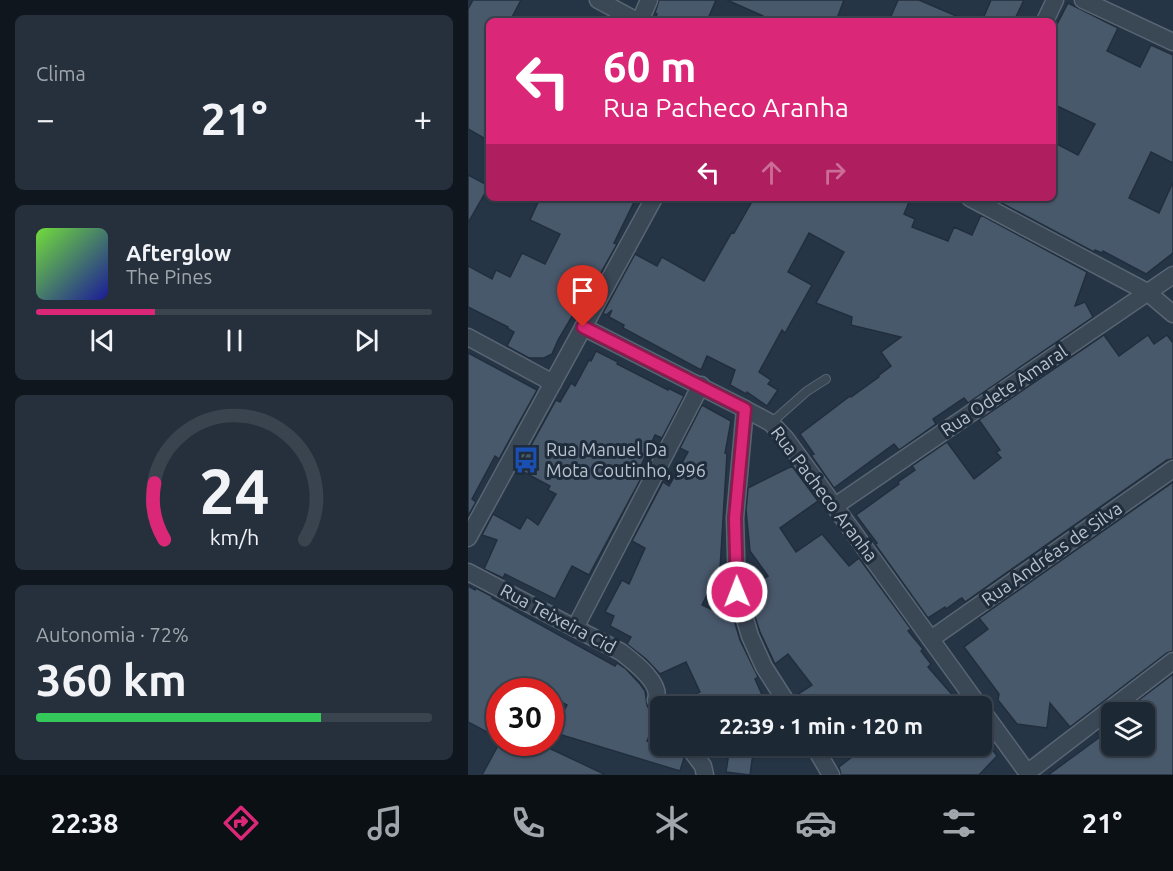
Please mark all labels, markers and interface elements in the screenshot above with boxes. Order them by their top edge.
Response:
icon: left [504,42,582,120]
text: 60 m [603,43,697,90]
text: Clima [36,62,86,85]
text: Rua Pacheco Aranha [603,92,849,122]
text: 21° [201,93,267,144]
text: − [36,100,55,137]
text: + [413,100,432,137]
icon: left [692,156,725,189]
icon: ahead [755,156,788,189]
icon: right [818,156,851,189]
text: Afterglow [126,240,231,265]
text: The Pines [126,265,212,288]
pin [557,265,608,327]
icon: arrive [566,274,599,307]
icon: previous [86,324,119,357]
icon: pause [218,324,251,357]
icon: next [350,324,383,357]
street label: Rua Odete Amaral [937,340,1070,440]
street label: Rua Pacheco Aranha [768,422,882,565]
place label: Rua Manuel Da Mota Coutinho, 996 [546,439,706,480]
bus stop icon: Rua Manuel Da Mota Coutinho, 996 [511,445,541,475]
text: 24 [199,456,269,526]
street label: Rua Andréas de Silva [978,497,1125,609]
text: km/h [209,525,259,549]
position arrow [705,560,769,624]
street label: Rua Teixeira Cid [497,579,620,657]
text: Autonomia · 72% [36,623,189,646]
text: 360 km [36,654,187,705]
speed limit sign: 30 [486,678,564,756]
map controls [1101,702,1155,756]
button: layers [1101,702,1155,756]
text: 22:39 · 1 min · 120 m [719,713,923,738]
icon: directions [220,802,262,844]
icon: music [364,802,406,844]
icon: phone [507,802,549,844]
icon: climate [651,802,693,844]
icon: car [795,802,837,844]
icon: filters [938,802,980,844]
text: 22:38 [51,808,118,838]
text: 21° [1082,808,1122,838]

